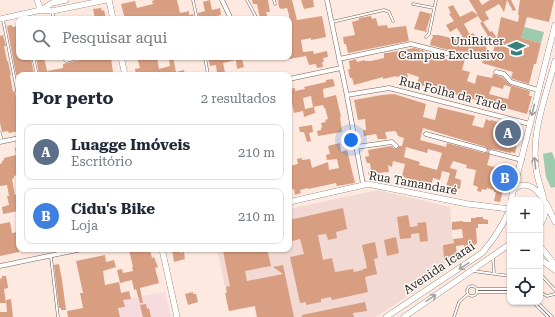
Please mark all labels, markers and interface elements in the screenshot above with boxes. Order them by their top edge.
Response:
search box [16,16,292,60]
icon: search [30,27,52,49]
text: Pesquisar aqui [62,29,167,47]
place label: UniRitter Campus Exclusivo [398,34,504,62]
school or university icon: UniRitter Campus Exclusivo [507,38,527,58]
street label: Rua Folha da Tarde [398,74,509,114]
text: Por perto [32,88,113,108]
text: 2 resultados [201,91,276,106]
one-way arrow [529,103,537,116]
pin: A [495,118,521,148]
your location [341,130,361,150]
text: Luagge Imóveis [71,136,190,154]
text: A [41,145,51,160]
text: 210 m [238,145,275,160]
text: Escritório [71,154,133,169]
one-way arrow [531,157,539,170]
pin: B [492,163,518,193]
street label: Rua Tamandaré [368,168,459,198]
map controls [507,197,543,305]
button: + [507,197,543,233]
text: Cidu's Bike [71,200,155,218]
text: B [41,209,51,224]
text: 210 m [238,209,275,224]
text: Loja [71,218,98,233]
button: − [507,233,543,269]
street label: Avenida Icaraí [401,239,477,297]
one-way arrow [459,262,470,270]
button: locate [507,269,543,305]
one-way arrow [425,294,436,302]

